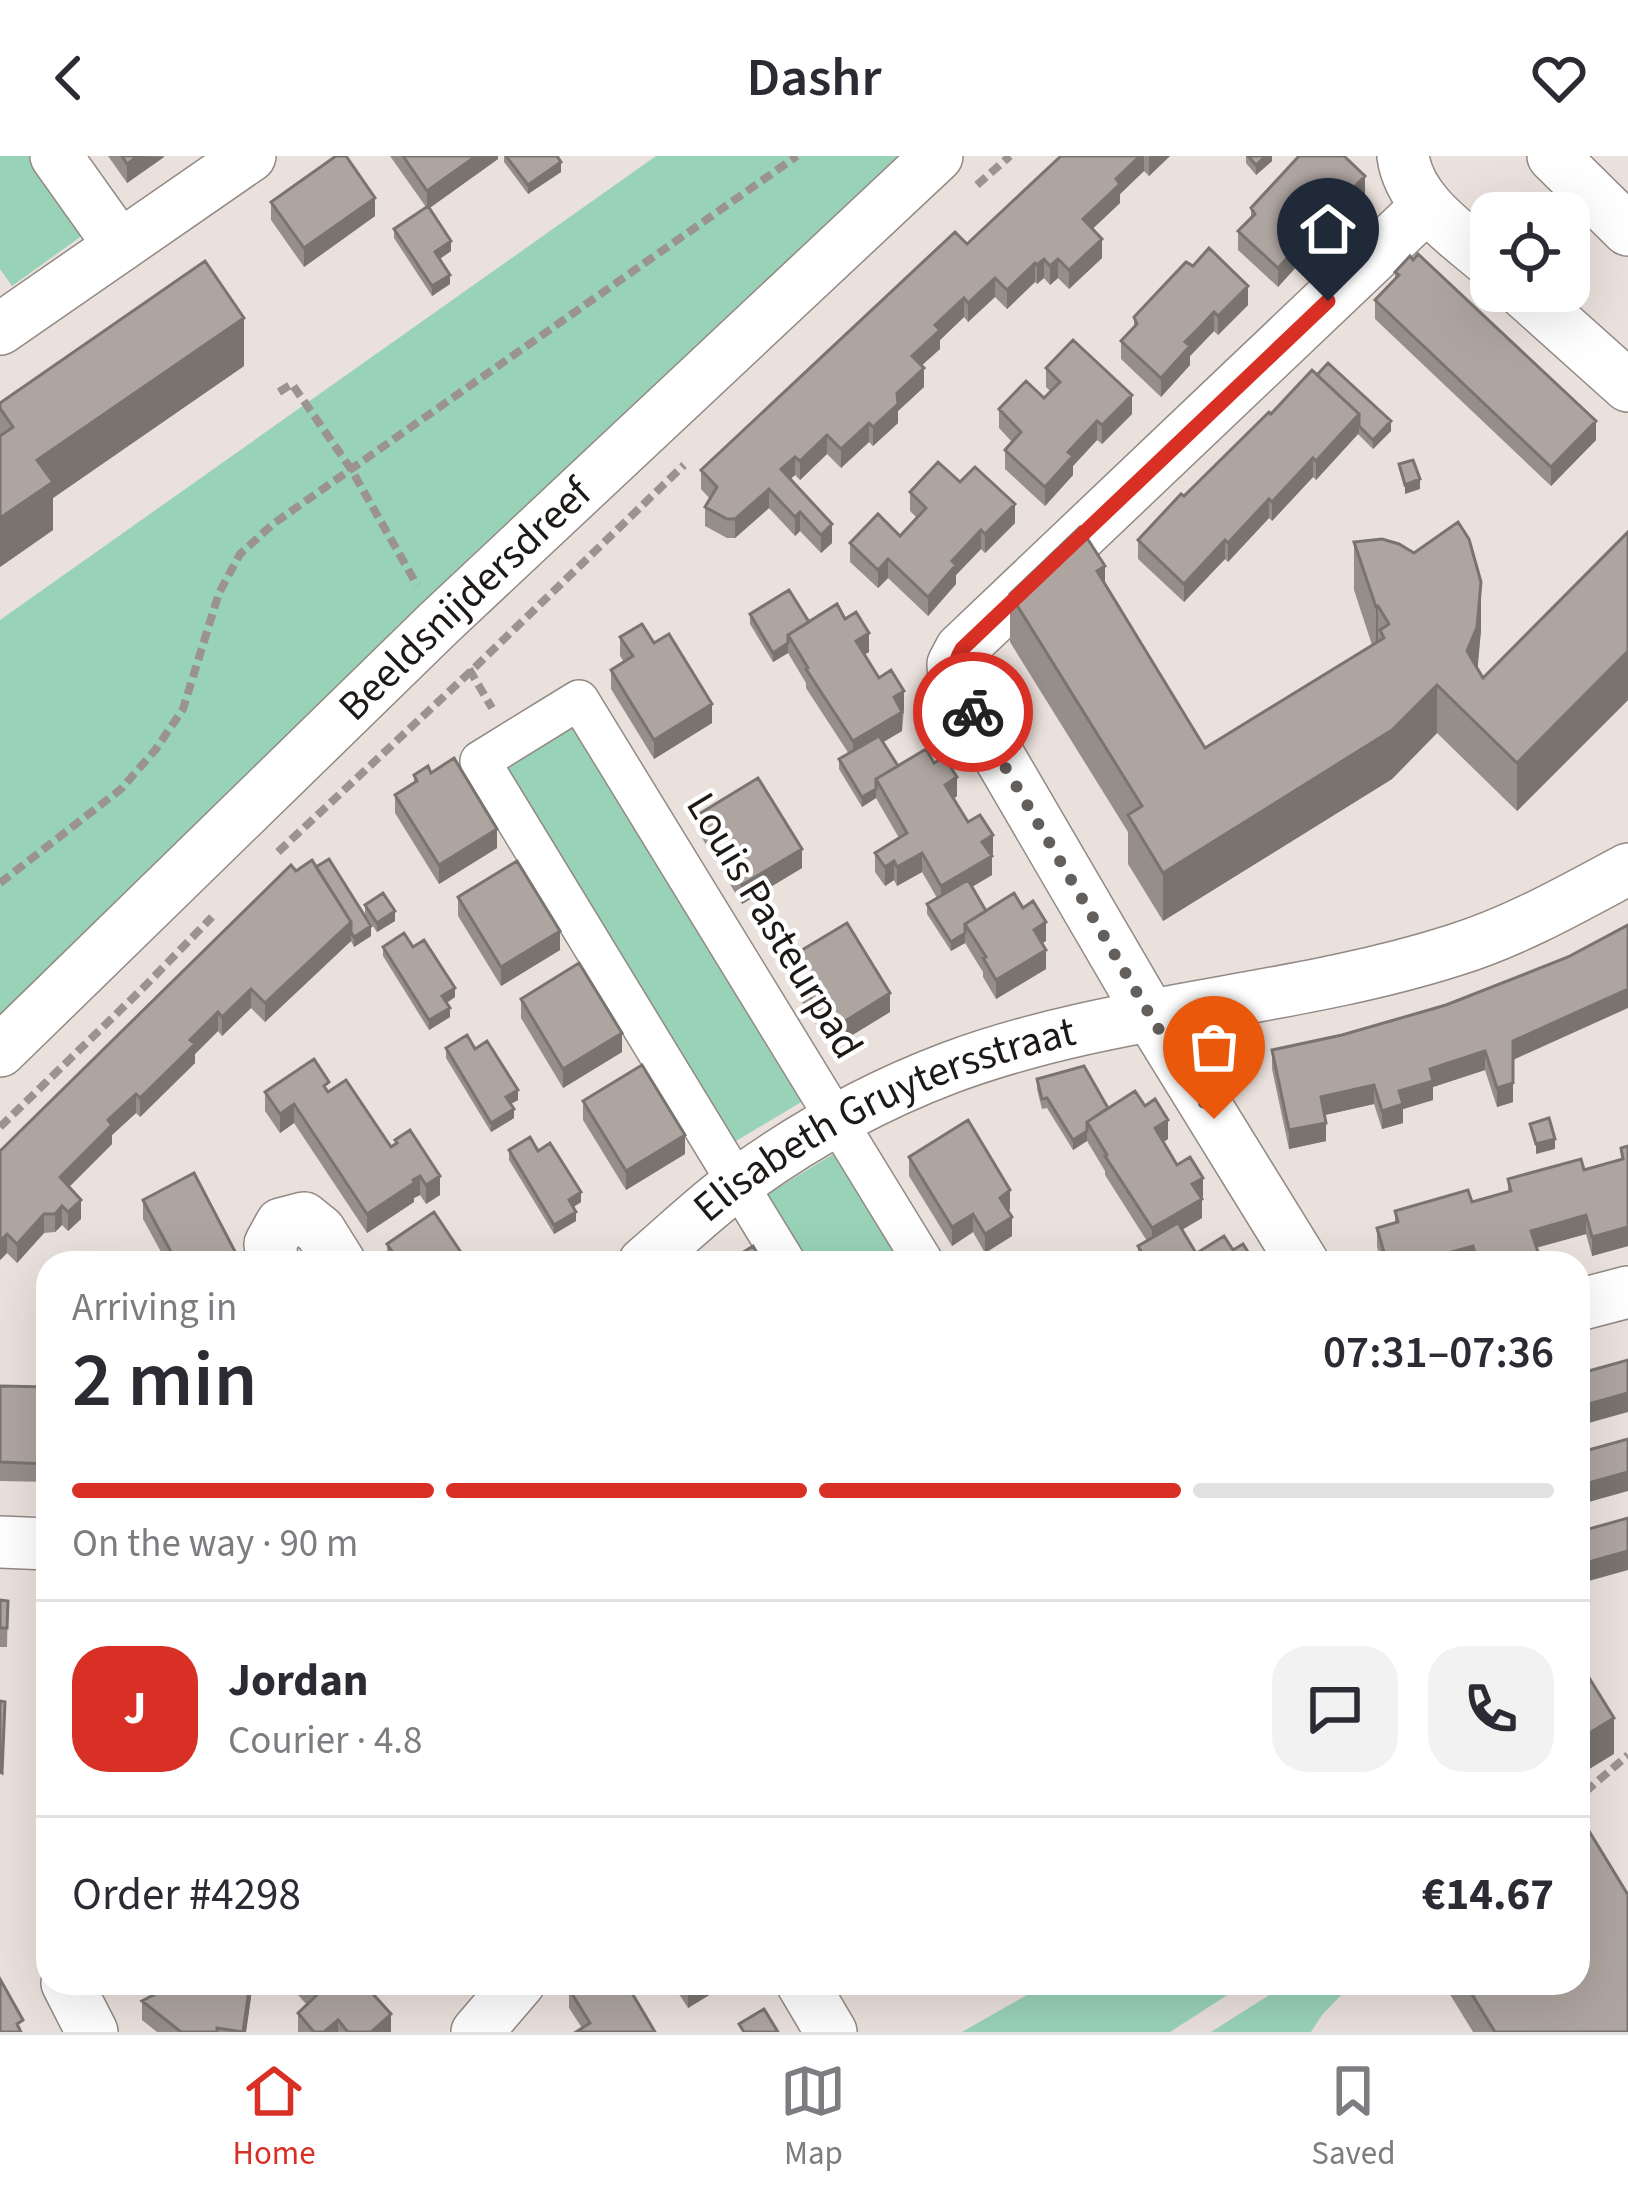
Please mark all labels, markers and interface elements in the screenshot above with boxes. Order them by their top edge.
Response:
text: Dashr [746,40,882,117]
icon: back [36,45,102,111]
icon: heart [1526,45,1592,111]
pin [1277,178,1379,301]
map controls [1470,192,1590,312]
button: locate [1470,192,1590,312]
icon: home [1295,196,1361,262]
street label: Beeldsnijdersdreef [325,463,606,735]
courier [913,652,1033,772]
icon: bike [940,679,1006,745]
street label: Louis Pasteurpad [671,782,877,1070]
pin [1163,996,1265,1119]
street label: Elisabeth Gruytersstraat [680,1002,1082,1237]
icon: bag [1181,1014,1247,1080]
text: Arriving in [72,1280,237,1336]
text: 07:31–07:36 [1323,1321,1554,1385]
text: 2 min [72,1325,257,1436]
text: On the way · 90 m [72,1516,358,1572]
button: chat [1272,1646,1398,1772]
button: phone [1428,1646,1554,1772]
text: Jordan [228,1649,369,1713]
text: J [124,1677,146,1741]
text: Courier · 4.8 [228,1713,422,1769]
text: Order #4298 [72,1863,301,1927]
text: €14.67 [1422,1863,1554,1927]
tab: Home [232,2058,316,2177]
tab: Map [780,2058,846,2177]
tab: Saved [1311,2058,1396,2177]

